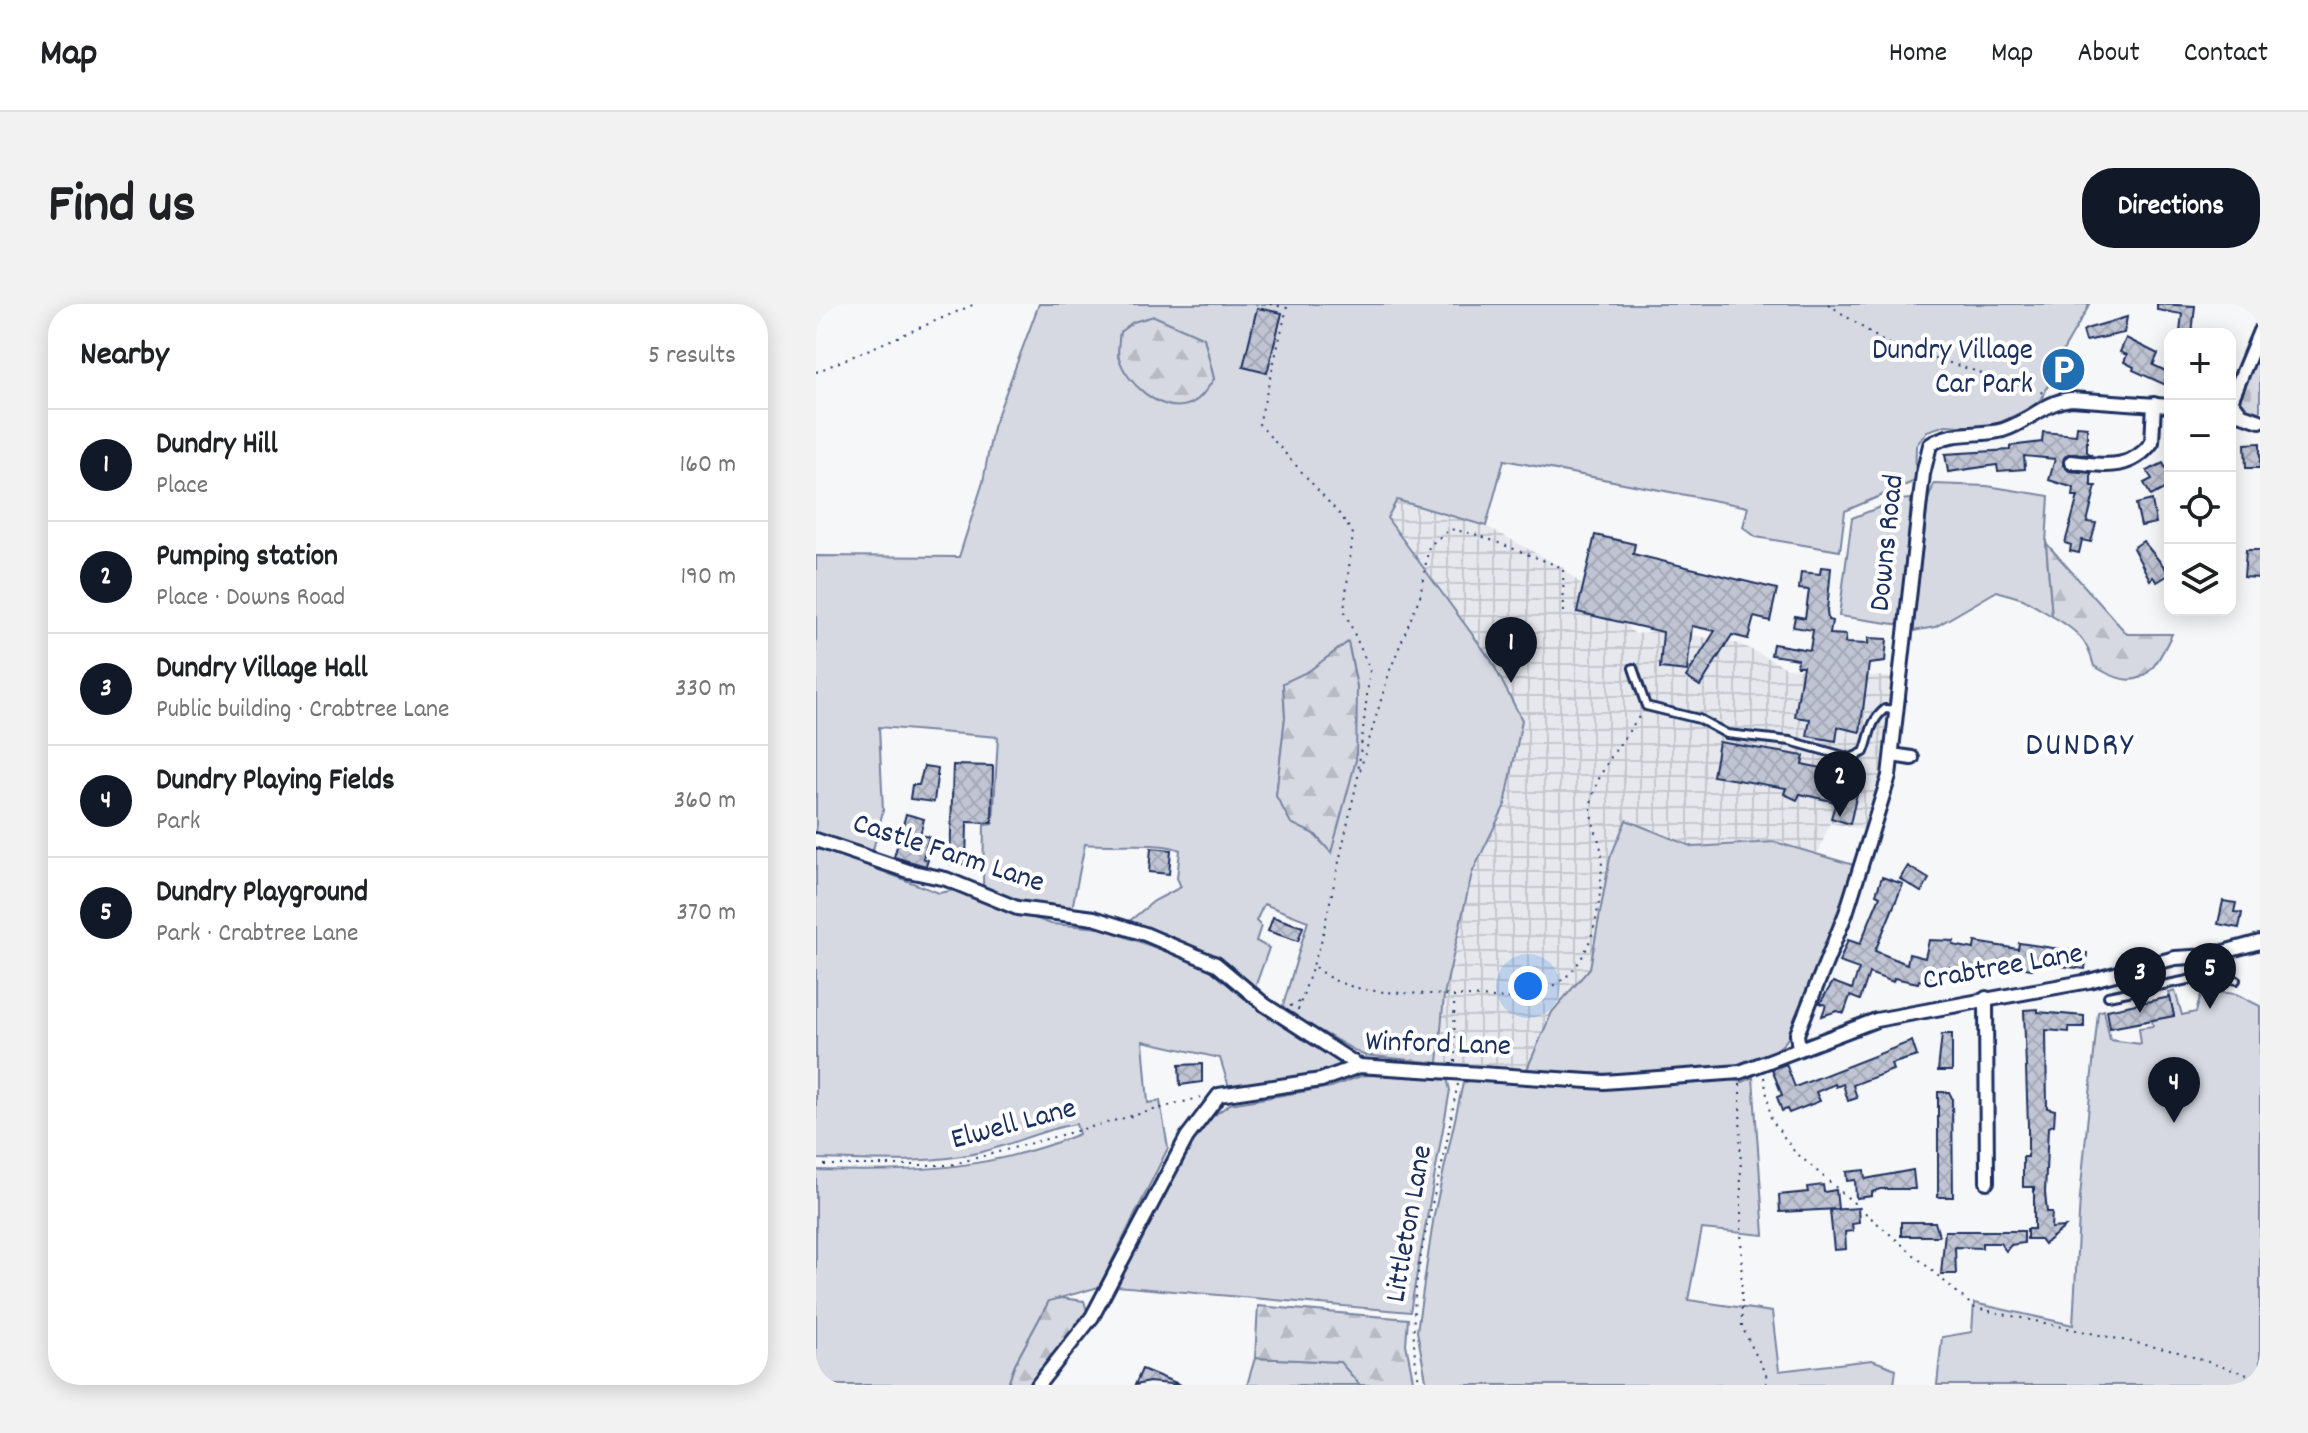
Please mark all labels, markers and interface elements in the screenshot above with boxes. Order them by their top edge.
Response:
text: Map [40,28,98,83]
text: Home [1889,35,1947,75]
text: Map [1991,35,2033,75]
text: About [2077,35,2140,75]
text: Contact [2184,35,2268,75]
text: Find us [48,168,196,248]
button: Directions [2082,168,2260,248]
map controls [2164,328,2236,616]
button: + [2164,328,2236,400]
place label: Dundry Village Car Park [1872,331,2033,408]
text: Nearby [80,332,169,381]
text: 5 results [648,338,736,375]
parking icon: Dundry Village Car Park [2040,345,2088,393]
button: − [2164,400,2236,472]
text: Dundry Hill [156,425,278,468]
text: 1 [103,447,109,484]
text: 160 m [680,447,736,484]
text: Place [156,468,208,505]
street label: Downs Road [1860,472,1918,614]
button: locate [2164,472,2236,544]
text: Pumping station [156,537,338,580]
button: layers [2164,544,2236,616]
text: 2 [100,559,112,596]
text: 190 m [680,559,736,596]
text: Place · Downs Road [156,580,345,617]
pin: 1 [1485,617,1537,683]
text: Dundry Village Hall [156,649,368,692]
text: 3 [100,671,112,708]
text: 330 m [675,671,736,708]
text: Public building · Crabtree Lane [156,692,450,729]
district label: DUNDRY [2025,723,2135,772]
pin: 2 [1814,751,1866,817]
text: Dundry Playing Fields [156,761,395,804]
text: 4 [101,783,111,820]
text: 360 m [674,783,736,820]
text: Park [156,804,200,841]
street label: Castle Farm Lane [847,804,1049,906]
text: Dundry Playground [156,873,368,916]
text: 5 [100,895,112,932]
text: 370 m [677,895,736,932]
text: Park · Crabtree Lane [156,916,358,953]
street label: Crabtree Lane [1920,934,2086,1004]
pin: 5 [2184,943,2236,1009]
pin: 3 [2114,947,2166,1013]
your location [1508,966,1548,1006]
street label: Winford Lane [1364,1022,1512,1070]
pin: 4 [2148,1057,2200,1123]
street label: Elwell Lane [947,1089,1081,1163]
street label: Littleton Lane [1376,1142,1446,1306]

